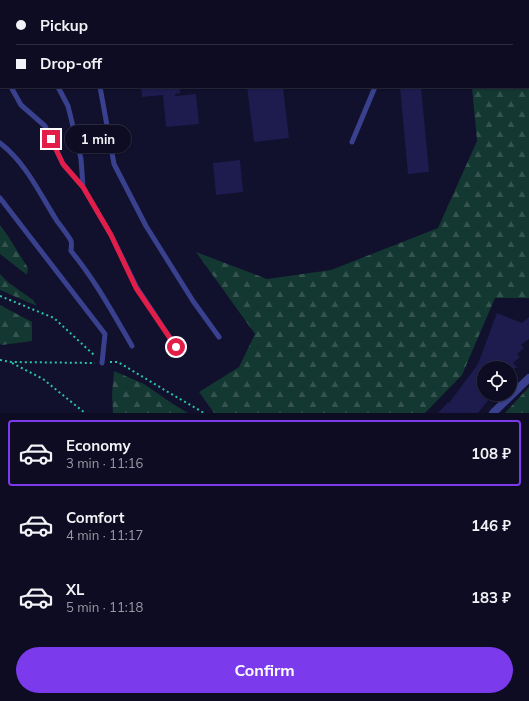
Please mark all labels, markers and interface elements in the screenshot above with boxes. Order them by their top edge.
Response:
text: Pickup [40,16,88,35]
text: Drop-off [40,54,102,73]
callout: 1 min [65,125,131,153]
route end [42,130,60,148]
text: 1 min [81,131,115,147]
route start [167,338,185,356]
map controls [477,361,517,401]
button: locate [477,361,517,401]
icon: car [18,435,54,471]
text: Economy [66,436,131,455]
text: 108 ₽ [471,444,511,463]
text: 3 min · 11:16 [66,455,143,471]
icon: car [18,507,54,543]
text: Comfort [66,508,124,527]
text: 146 ₽ [471,516,511,535]
text: 4 min · 11:17 [66,527,143,543]
icon: car [18,579,54,615]
text: XL [66,580,84,599]
text: 183 ₽ [471,588,511,607]
text: 5 min · 11:18 [66,599,143,615]
button: Confirm [16,647,513,693]

